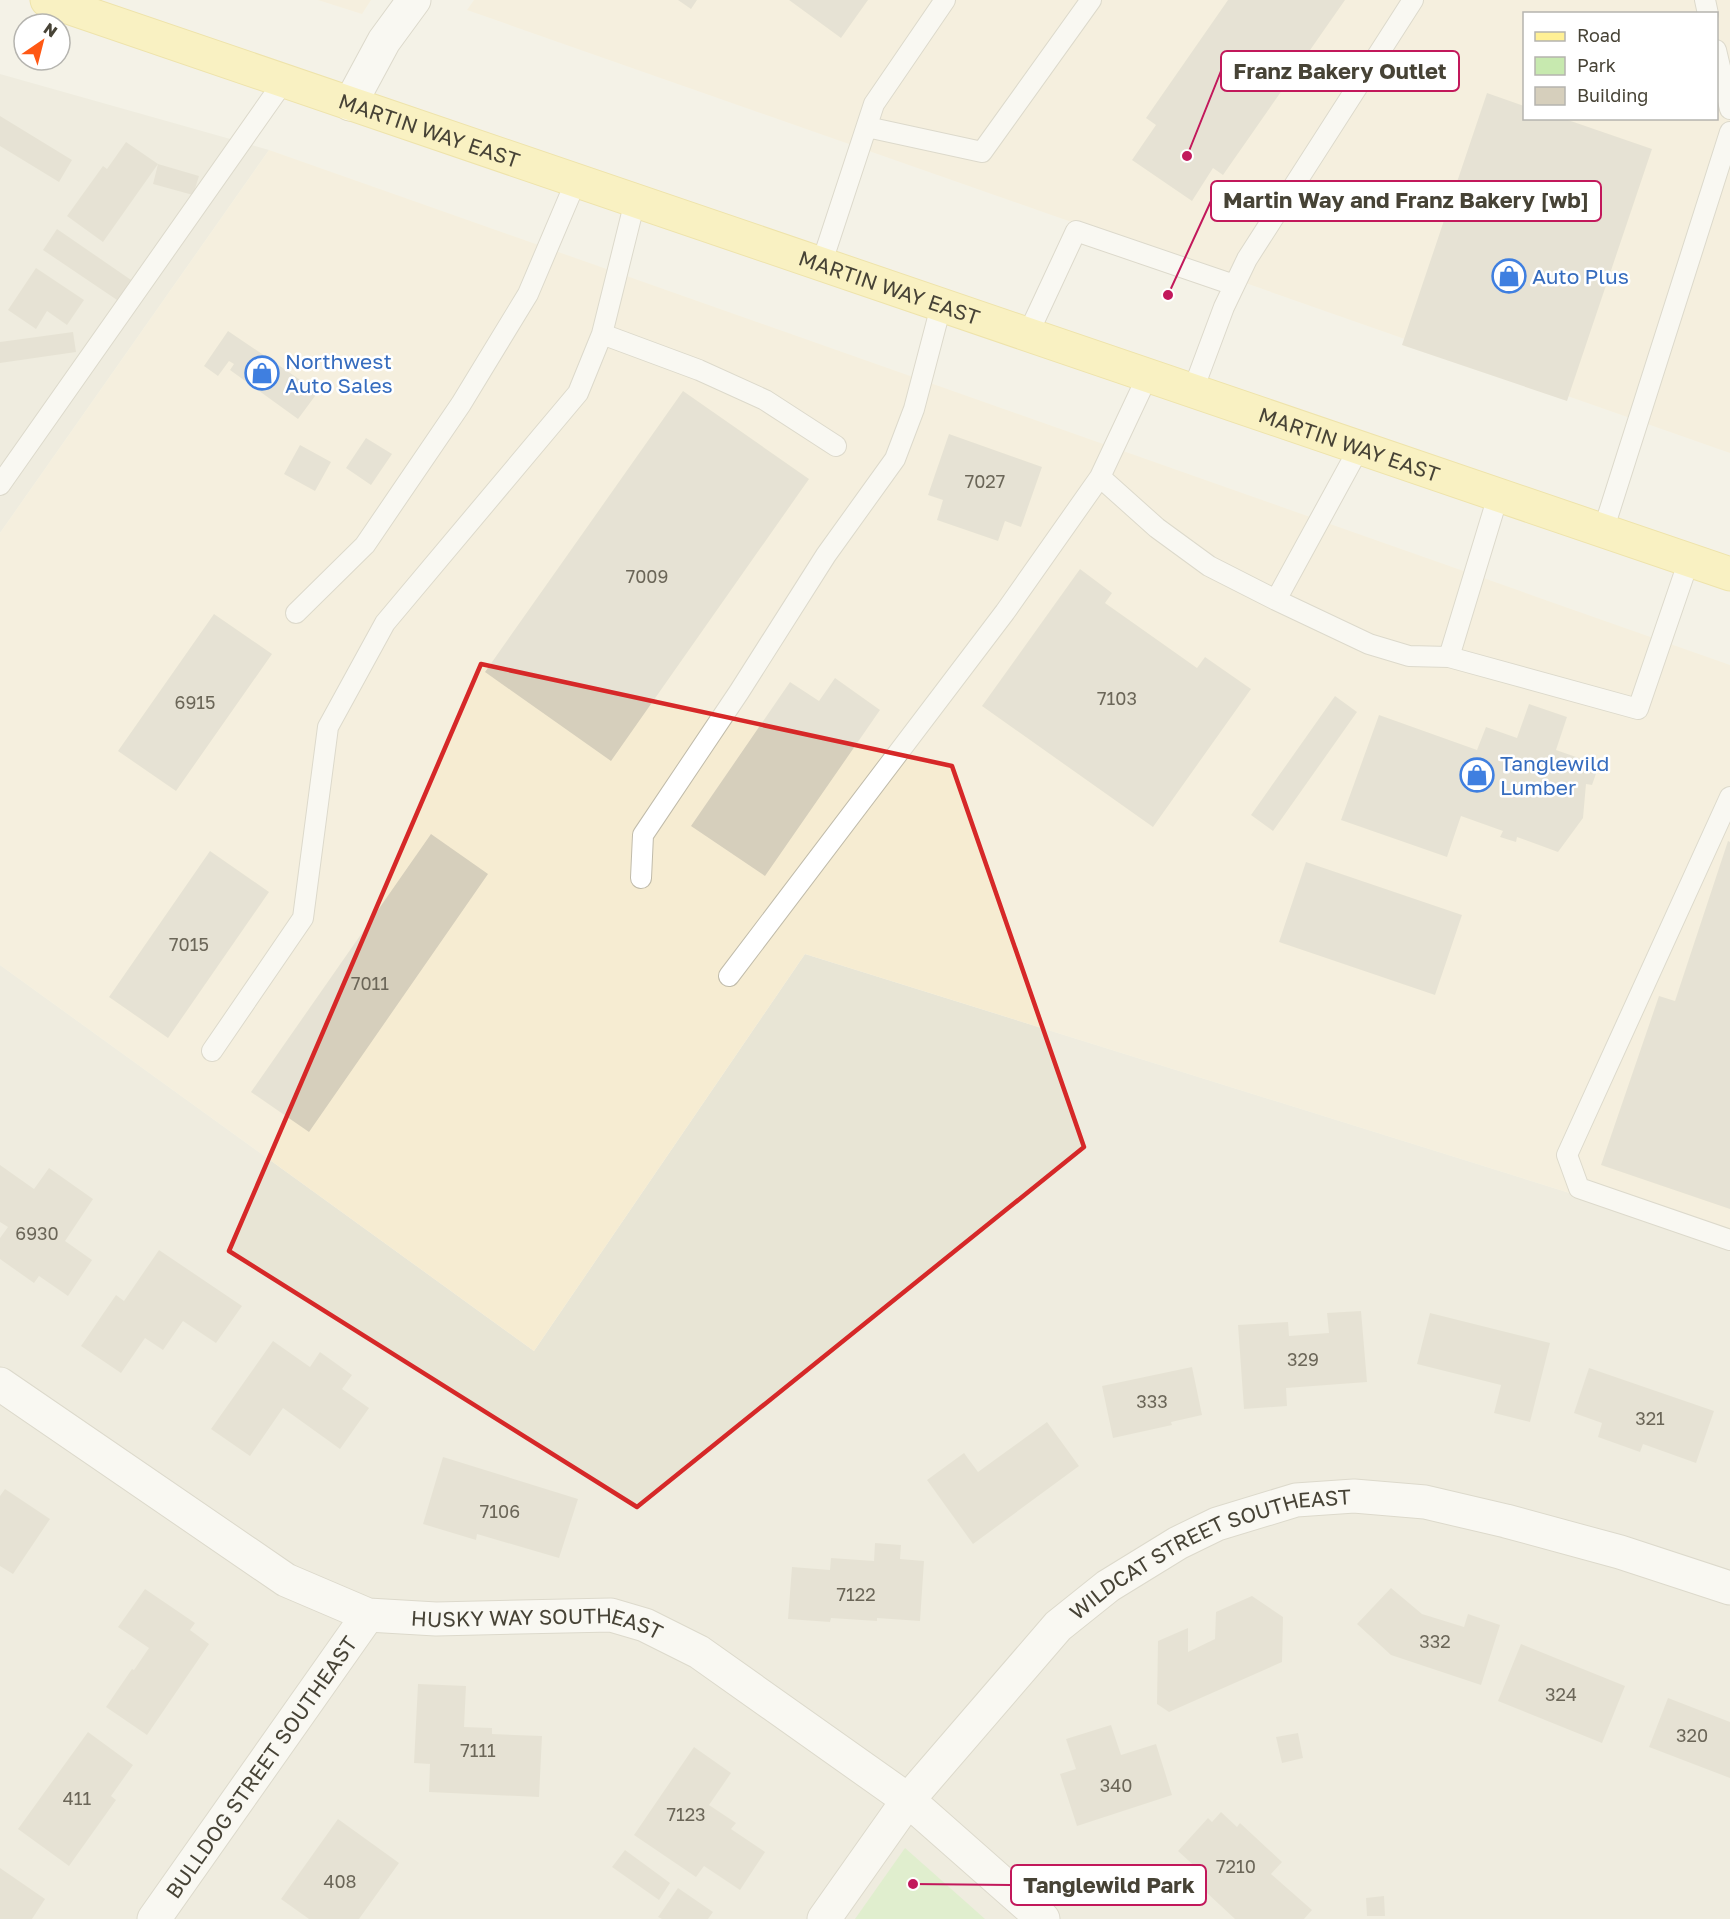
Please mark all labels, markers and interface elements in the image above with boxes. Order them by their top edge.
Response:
north arrow [12,12,72,72]
legend [1523,12,1718,120]
text: N [40,18,61,41]
text: Road [1577,24,1621,46]
callout: Franz Bakery Outlet [1221,51,1459,91]
text: Park [1577,54,1616,76]
text: Franz Bakery Outlet [1233,57,1447,84]
text: Building [1577,84,1648,106]
street label: MARTIN WAY EAST [335,88,523,173]
callout: Martin Way and Franz Bakery [wb] [1211,181,1601,221]
text: Martin Way and Franz Bakery [wb] [1223,186,1589,213]
street label: MARTIN WAY EAST [795,244,983,330]
shop icon: Auto Plus [1491,258,1527,294]
place label: Auto Plus [1532,263,1629,289]
place label: Northwest Auto Sales [285,348,393,398]
shop icon: Northwest Auto Sales [244,355,280,391]
street label: MARTIN WAY EAST [1255,401,1443,487]
house number: 7027 [965,470,1005,492]
house number: 7009 [626,565,668,587]
house number: 7103 [1097,687,1137,709]
house number: 6915 [175,691,215,713]
place label: Tanglewild Lumber [1500,750,1609,800]
shop icon: Tanglewild Lumber [1459,757,1495,793]
house number: 7015 [169,933,209,955]
house number: 7011 [351,972,389,994]
house number: 6930 [15,1222,59,1244]
house number: 329 [1287,1348,1319,1370]
house number: 333 [1136,1390,1168,1412]
house number: 321 [1635,1407,1665,1429]
street label: WILDCAT STREET SOUTHEAST [1064,1483,1352,1625]
house number: 7106 [480,1500,520,1522]
house number: 7122 [836,1583,876,1605]
street label: HUSKY WAY SOUTHEAST [410,1602,667,1645]
house number: 332 [1419,1630,1451,1652]
street label: BULLDOG STREET SOUTHEAST [160,1631,362,1903]
house number: 324 [1545,1683,1577,1705]
house number: 320 [1676,1724,1708,1746]
house number: 7111 [460,1739,496,1761]
house number: 340 [1100,1774,1132,1796]
house number: 411 [63,1787,91,1809]
house number: 7123 [666,1803,706,1825]
house number: 7210 [1216,1855,1256,1877]
callout: Tanglewild Park [1011,1865,1206,1905]
house number: 408 [323,1870,357,1892]
text: Tanglewild Park [1023,1871,1195,1898]

